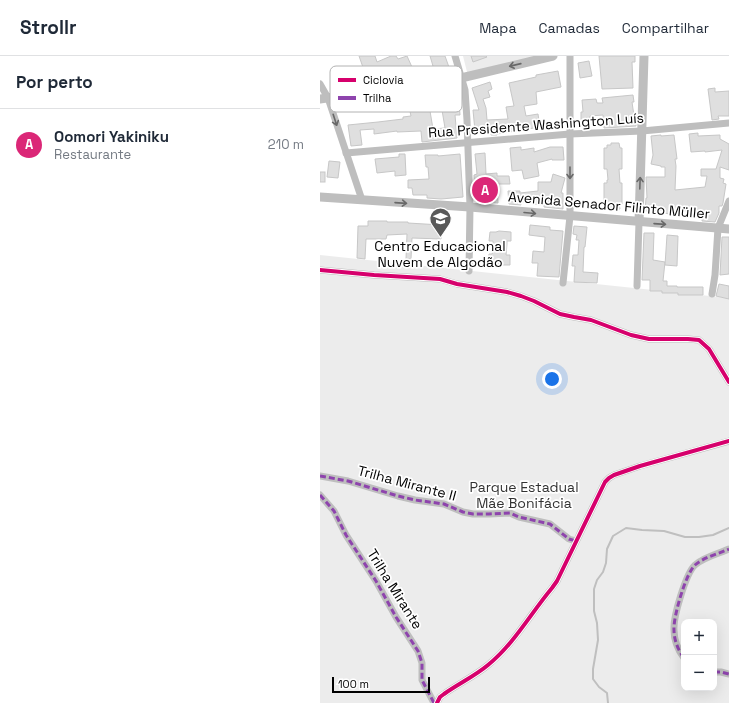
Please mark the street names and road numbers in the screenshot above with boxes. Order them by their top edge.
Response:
street label: Rua Presidente Washington Luís [427,108,645,142]
street label: Avenida Senador Filinto Müller [507,187,711,223]
street label: Trilha Mirante II [356,461,458,505]
street label: Trilha Mirante [363,546,427,632]

